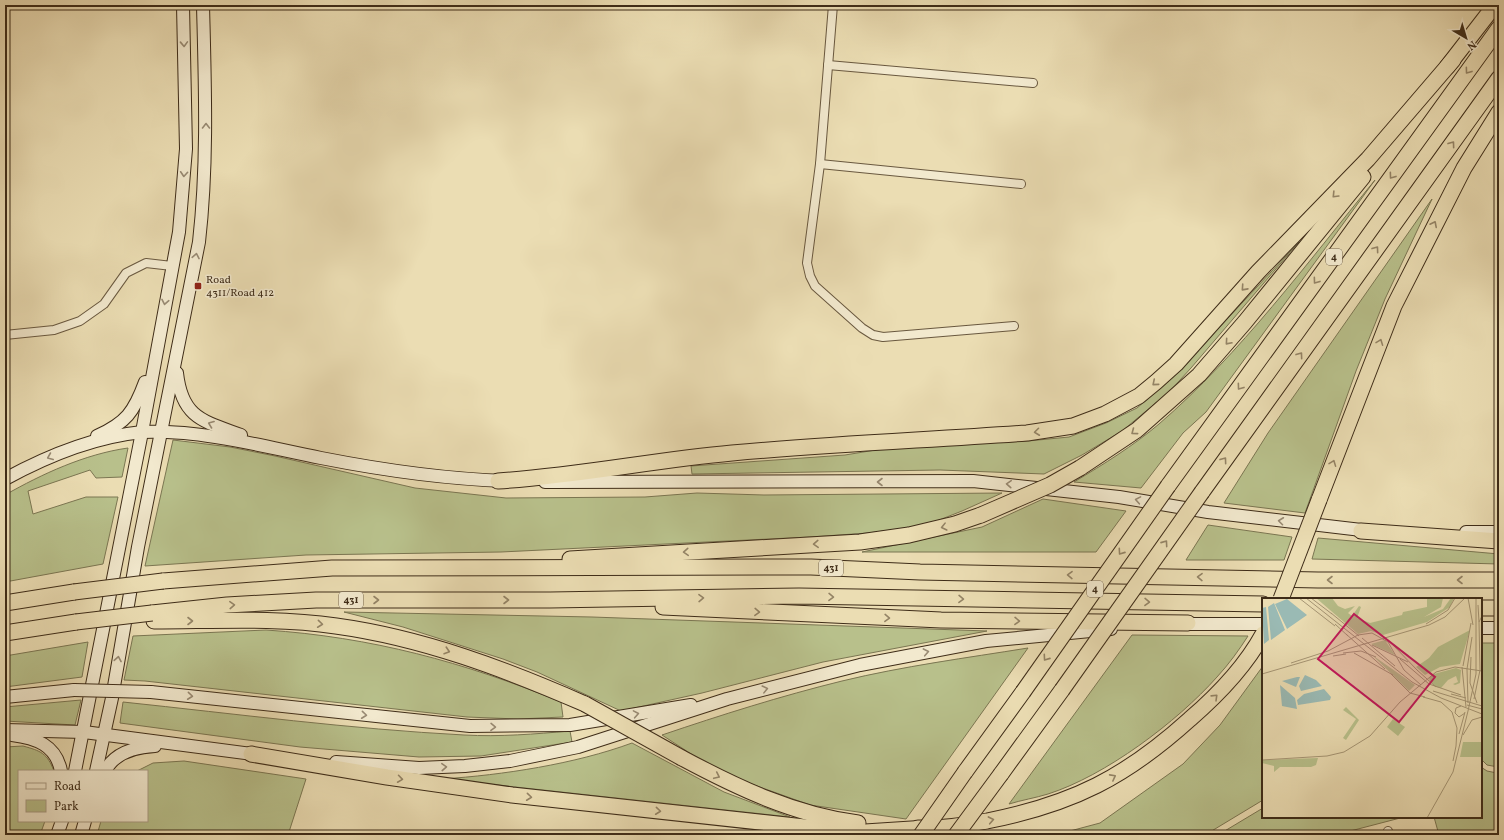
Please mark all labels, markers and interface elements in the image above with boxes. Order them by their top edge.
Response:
north arrow [1446,18,1486,58]
text: N [1463,36,1479,53]
one-way arrow [180,41,188,47]
one-way arrow [1466,66,1473,73]
one-way arrow [202,123,210,129]
one-way arrow [1447,141,1454,148]
one-way arrow [180,171,189,177]
one-way arrow [1389,172,1397,179]
one-way arrow [1332,190,1340,198]
one-way arrow [1430,221,1437,228]
one-way arrow [1371,247,1378,254]
road number: 4 [1326,249,1342,265]
one-way arrow [192,253,200,259]
place label: Road 4311/Road 412 [206,273,274,301]
one-way arrow [1314,277,1321,284]
marker: Road 4311/Road 412 [193,281,203,291]
one-way arrow [1241,283,1249,291]
one-way arrow [162,299,170,305]
one-way arrow [1225,338,1232,345]
one-way arrow [1375,339,1383,346]
one-way arrow [1295,352,1303,359]
one-way arrow [1153,378,1160,385]
one-way arrow [1237,383,1245,390]
one-way arrow [208,420,215,428]
one-way arrow [1034,427,1040,436]
one-way arrow [1131,427,1138,435]
one-way arrow [47,452,55,460]
one-way arrow [1219,458,1226,465]
one-way arrow [1328,460,1336,467]
one-way arrow [877,478,883,486]
one-way arrow [1006,479,1012,488]
one-way arrow [1135,496,1142,505]
one-way arrow [1278,517,1284,526]
one-way arrow [941,522,948,531]
one-way arrow [813,540,819,549]
one-way arrow [1160,541,1167,548]
one-way arrow [683,547,689,556]
one-way arrow [1119,548,1126,555]
road number: 431 [819,560,843,576]
one-way arrow [1067,571,1073,579]
one-way arrow [1197,573,1203,582]
one-way arrow [1327,575,1333,584]
one-way arrow [1457,576,1463,584]
road number: 4 [1087,581,1103,597]
road number: 431 [339,592,363,608]
one-way arrow [828,593,834,601]
one-way arrow [698,594,704,602]
one-way arrow [958,595,964,603]
one-way arrow [373,596,379,604]
one-way arrow [503,596,509,604]
one-way arrow [1144,598,1150,606]
inset map [1262,598,1482,818]
one-way arrow [229,600,235,609]
one-way arrow [754,608,760,617]
one-way arrow [884,613,890,622]
one-way arrow [187,617,193,625]
one-way arrow [1014,617,1020,625]
one-way arrow [317,619,323,628]
one-way arrow [443,647,450,655]
one-way arrow [923,648,929,657]
one-way arrow [1044,654,1051,661]
one-way arrow [114,656,122,662]
one-way arrow [762,686,768,694]
one-way arrow [187,692,193,701]
one-way arrow [1210,694,1218,702]
one-way arrow [361,710,367,719]
one-way arrow [633,710,639,719]
one-way arrow [490,722,496,731]
one-way arrow [441,763,447,772]
legend [18,770,148,822]
one-way arrow [712,771,720,779]
one-way arrow [397,774,403,783]
one-way arrow [1109,775,1116,782]
text: Road [54,779,81,795]
one-way arrow [526,792,532,801]
text: Park [54,799,79,815]
one-way arrow [655,806,661,815]
one-way arrow [988,816,994,824]

